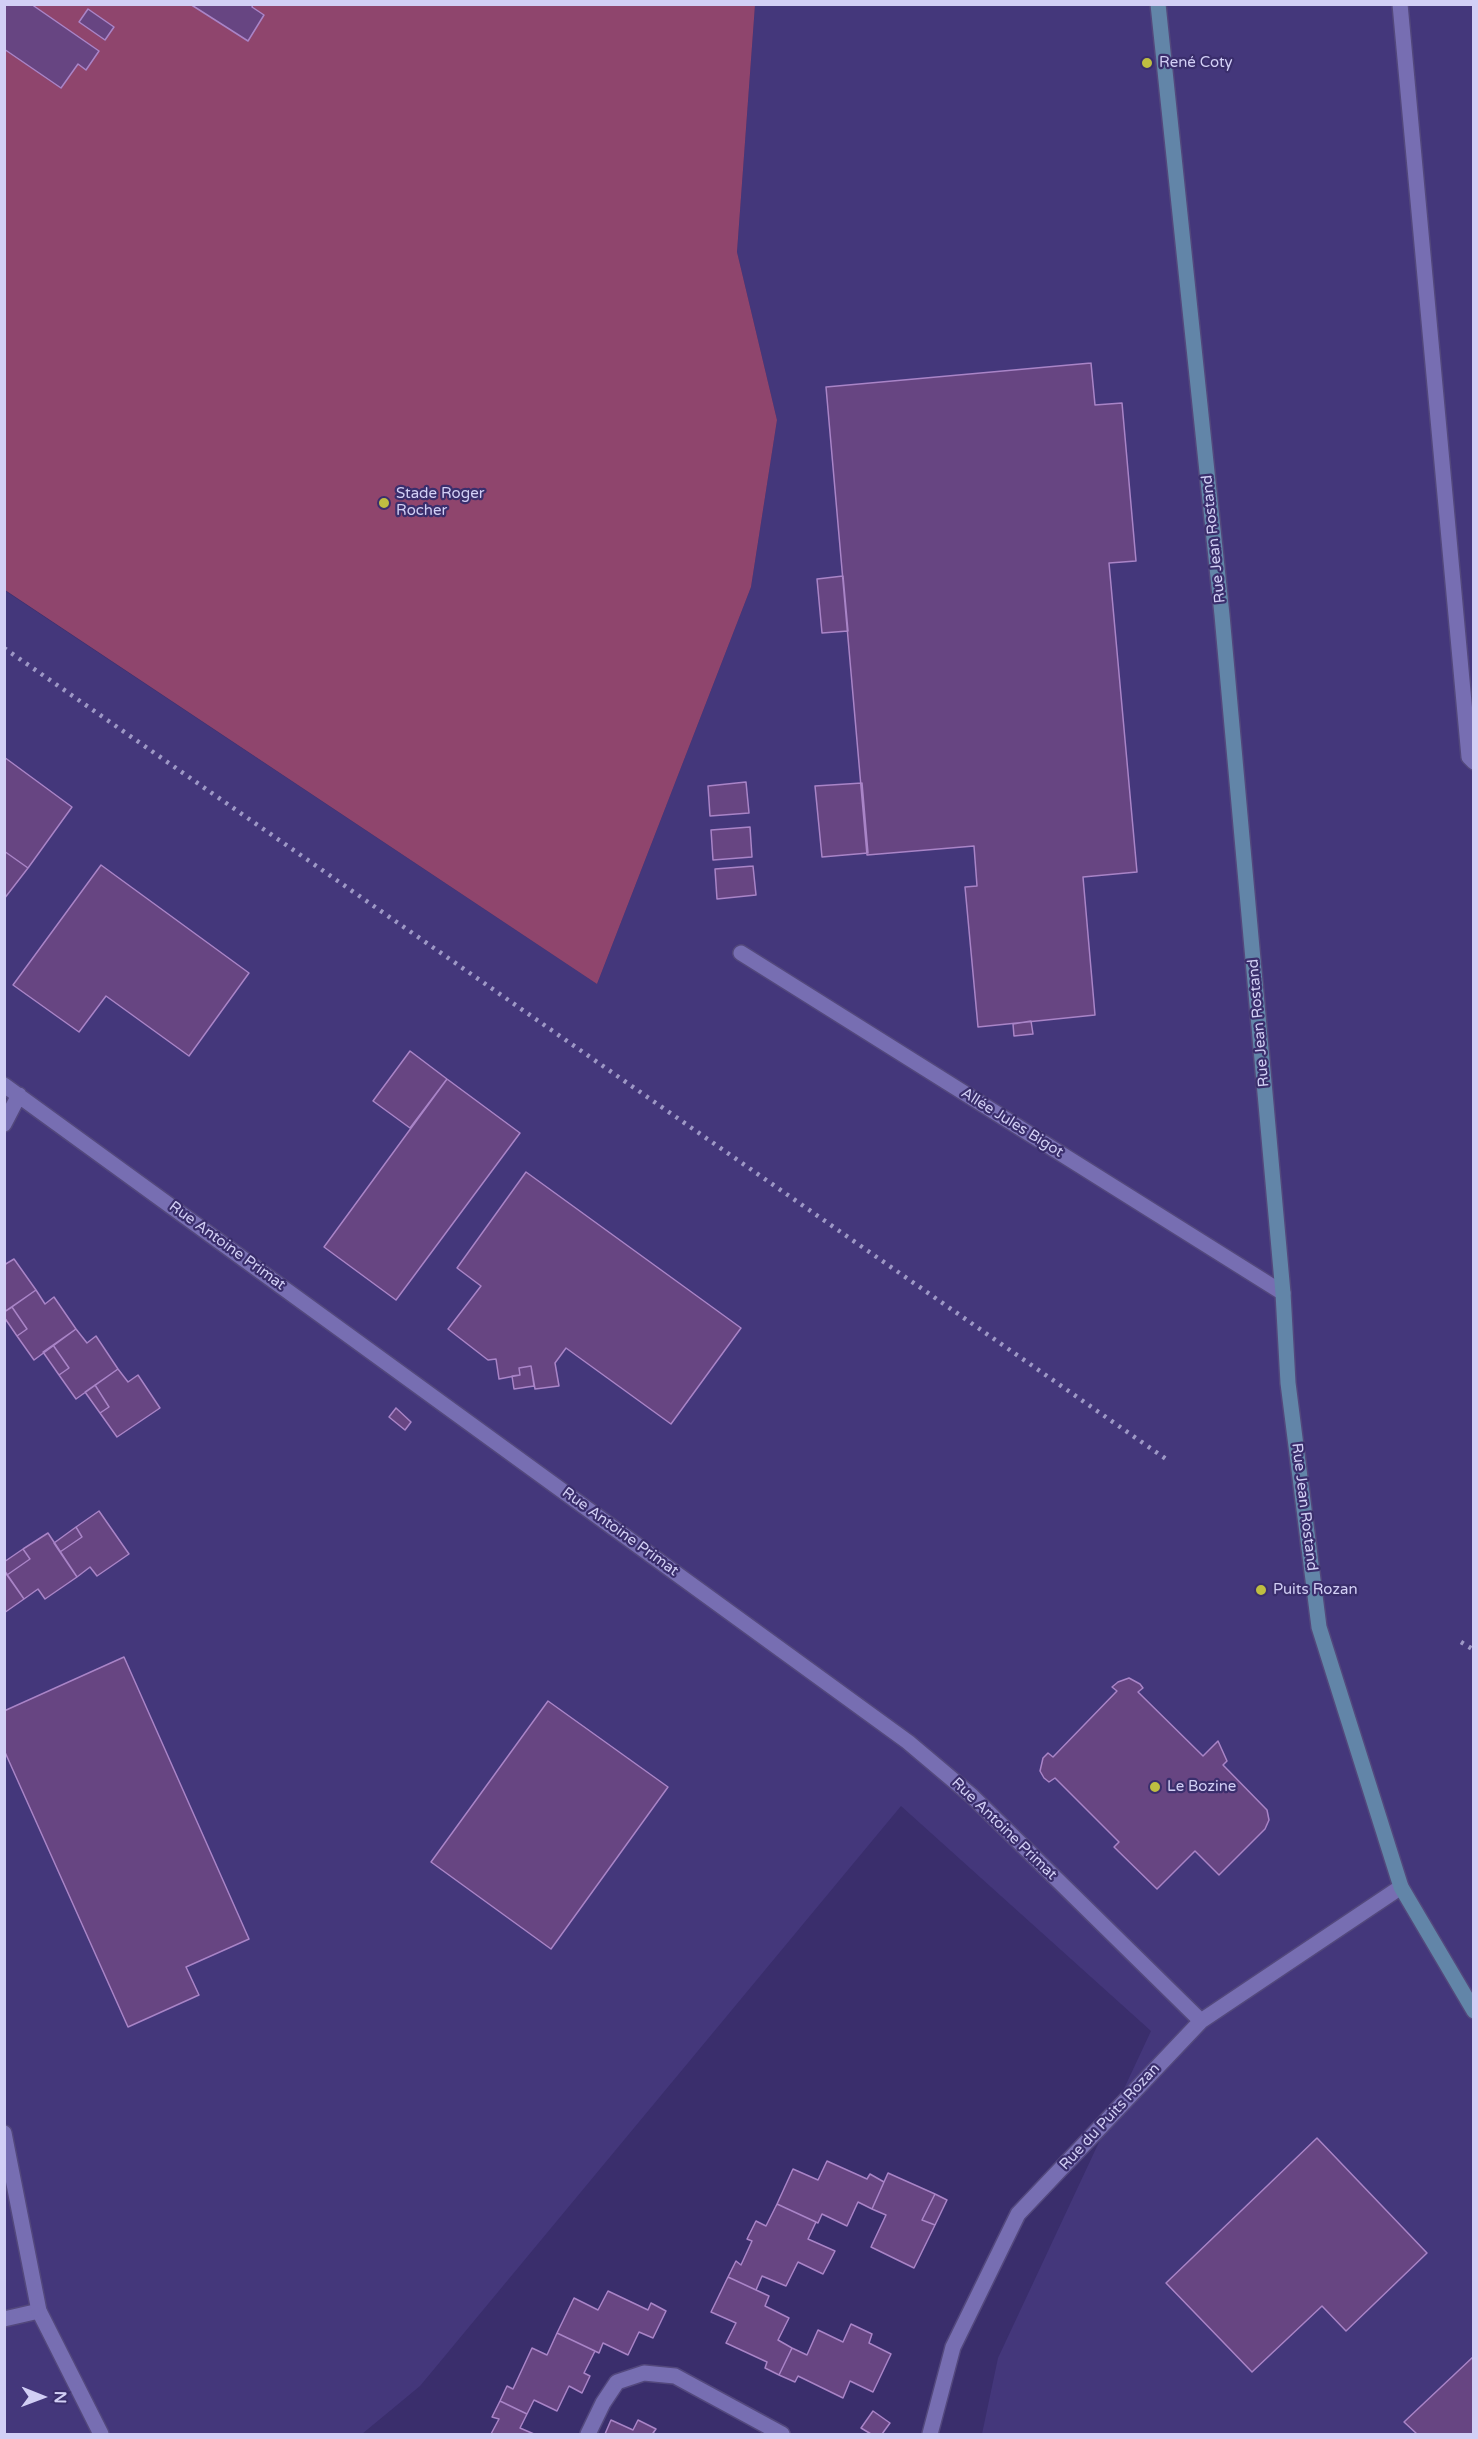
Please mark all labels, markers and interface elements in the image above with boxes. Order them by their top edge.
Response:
place label: René Coty [1159,54,1233,72]
marker: René Coty [1140,56,1154,70]
street label: Rue Jean Rostand [1198,474,1230,604]
place label: Stade Roger Rocher [396,485,484,520]
marker: Stade Roger Rocher [377,496,391,510]
street label: Rue Jean Rostand [1244,958,1274,1088]
street label: Allée Jules Bigot [958,1084,1066,1162]
street label: Rue Antoine Primat [165,1198,289,1294]
street label: Rue Jean Rostand [1287,1442,1321,1572]
street label: Rue Antoine Primat [558,1484,682,1580]
place label: Puits Rozan [1273,1581,1358,1599]
marker: Puits Rozan [1254,1583,1268,1597]
street label: Rue Antoine Primat [948,1774,1060,1884]
place label: Le Bozine [1167,1778,1236,1796]
marker: Le Bozine [1148,1780,1162,1794]
street label: Rue du Puits Rozan [1056,2060,1164,2174]
north arrow [12,2367,72,2427]
text: N [50,2391,70,2404]

